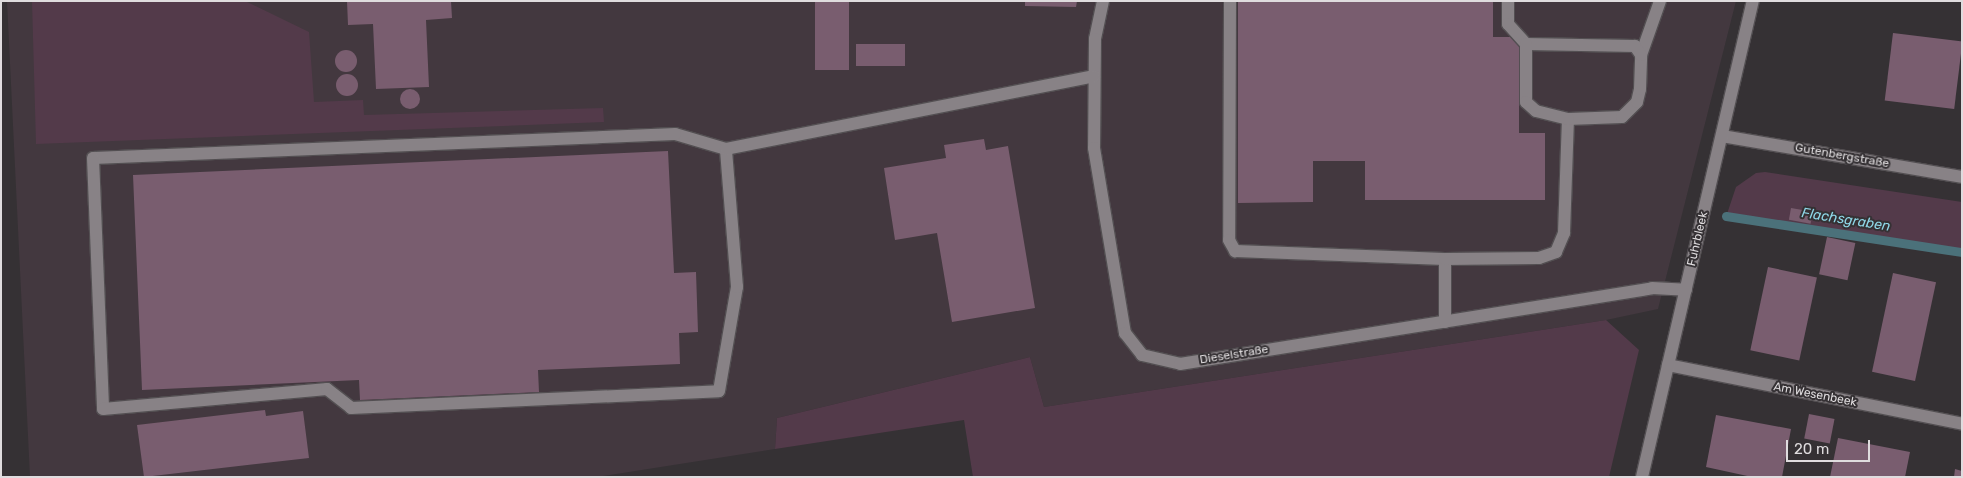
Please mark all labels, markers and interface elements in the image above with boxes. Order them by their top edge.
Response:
street label: Gutenbergstraße [1794,141,1890,171]
water label: Flachsgraben [1800,205,1892,235]
street label: Fuhrbleek [1685,210,1711,268]
street label: Dieselstraße [1199,342,1269,368]
street label: Am Wesenbeek [1772,380,1858,410]
scale bar [1788,430,1872,462]
text: 20 m [1794,440,1829,458]

